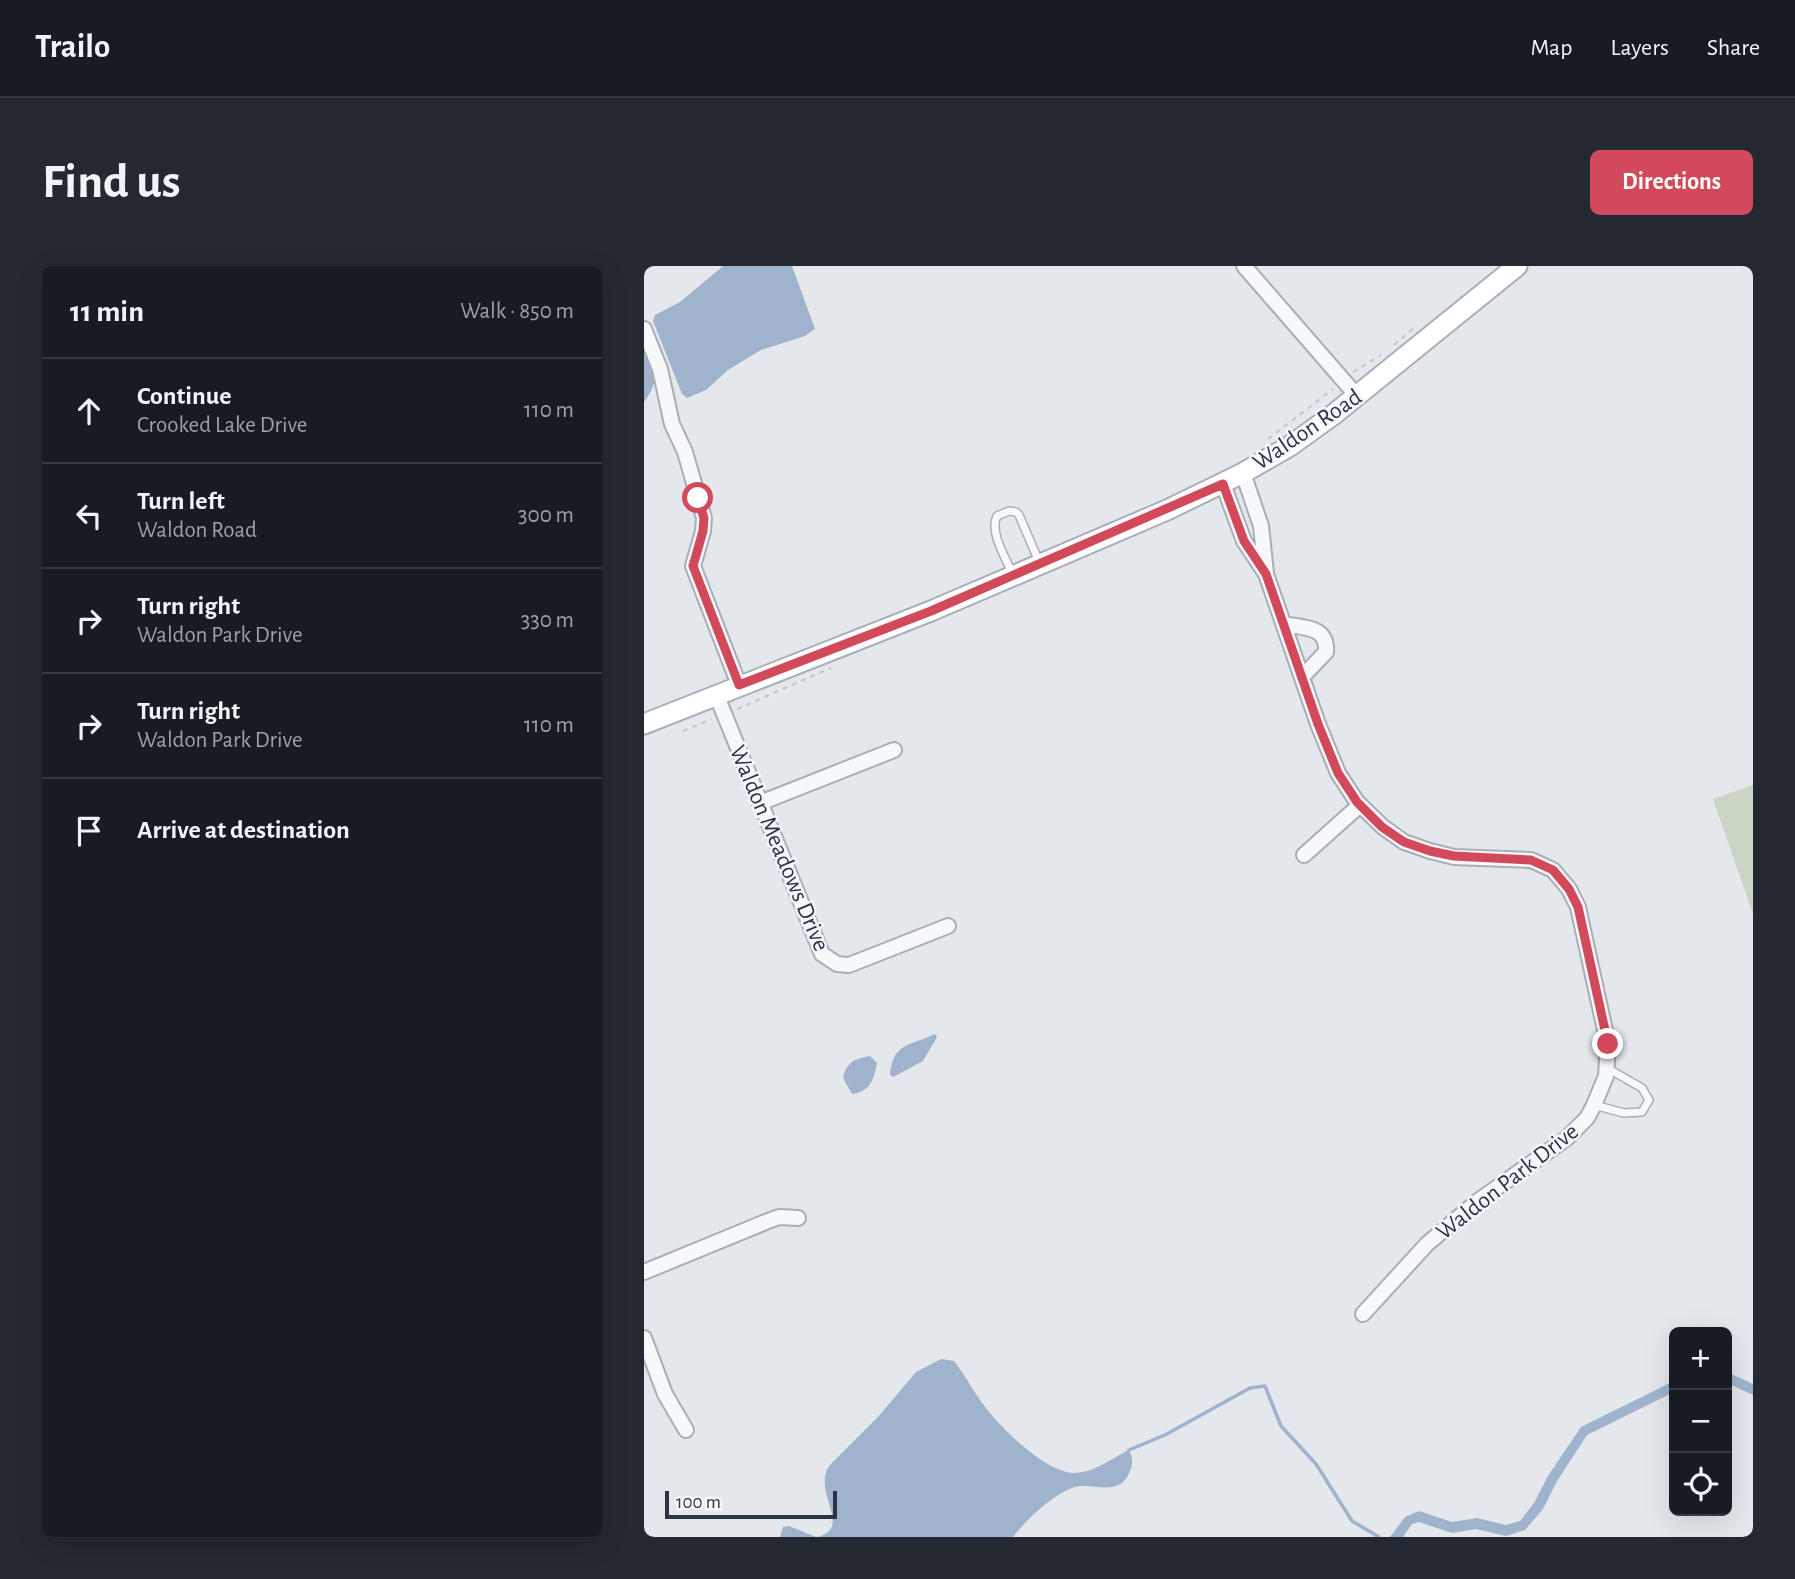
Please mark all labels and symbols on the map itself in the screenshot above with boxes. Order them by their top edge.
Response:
street label: Waldon Road [1249,385,1366,475]
route start [682,482,713,513]
street label: Waldon Meadows Drive [725,742,833,955]
route end [1592,1028,1623,1059]
street label: Waldon Park Drive [1432,1119,1583,1244]
scale bar [665,1488,836,1520]

